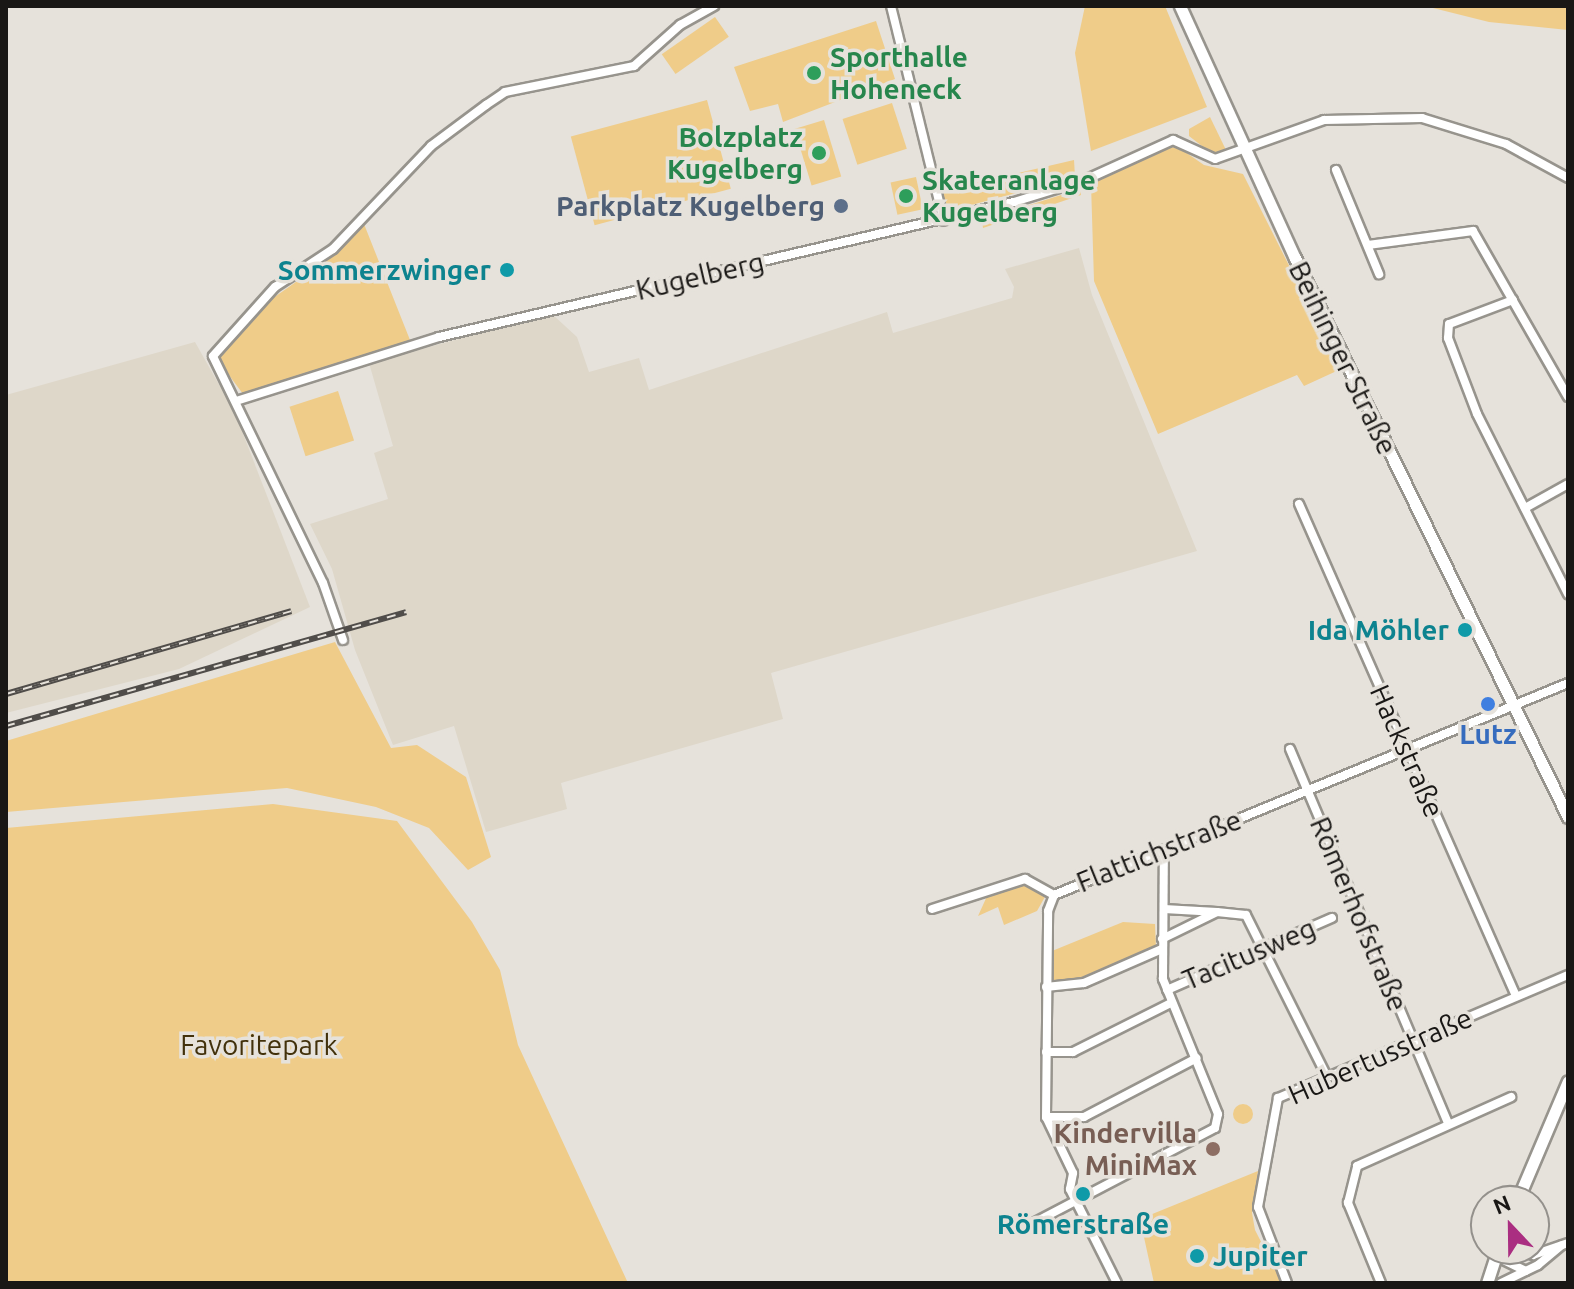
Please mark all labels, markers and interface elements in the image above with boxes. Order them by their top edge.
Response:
place label: Sporthalle Hoheneck [830,40,968,106]
marker: Sporthalle Hoheneck [805,64,823,82]
place label: Bolzplatz Kugelberg [667,120,803,186]
marker: Bolzplatz Kugelberg [810,144,828,162]
place label: Skateranlage Kugelberg [922,163,1096,229]
marker: Skateranlage Kugelberg [897,187,915,205]
place label: Parkplatz Kugelberg [556,189,825,223]
marker: Parkplatz Kugelberg [832,197,850,215]
street label: Kugelberg [633,245,767,307]
place label: Sommerzwinger [278,253,491,287]
street label: Beihinger Straße [1282,256,1404,460]
marker: Sommerzwinger [498,261,516,279]
place label: Ida Möhler [1308,613,1449,647]
marker: Ida Möhler [1456,621,1474,639]
street label: Hackstraße [1363,680,1451,822]
marker: Lutz [1479,695,1497,713]
place label: Lutz [1459,717,1517,751]
street label: Flattichstraße [1072,803,1246,899]
street label: Römerhofstraße [1303,812,1415,1016]
street label: Tacitusweg [1177,911,1321,997]
street label: Hubertusstraße [1283,1000,1477,1112]
park label: Favoritepark [180,1028,338,1062]
place label: Kindervilla MiniMax [1053,1116,1197,1182]
marker: Kindervilla MiniMax [1204,1140,1222,1158]
marker: Römerstraße [1074,1185,1092,1203]
north arrow [1470,1185,1550,1265]
text: N [1489,1189,1514,1219]
place label: Römerstraße [997,1207,1169,1241]
place label: Jupiter [1213,1239,1308,1273]
marker: Jupiter [1188,1247,1206,1265]

